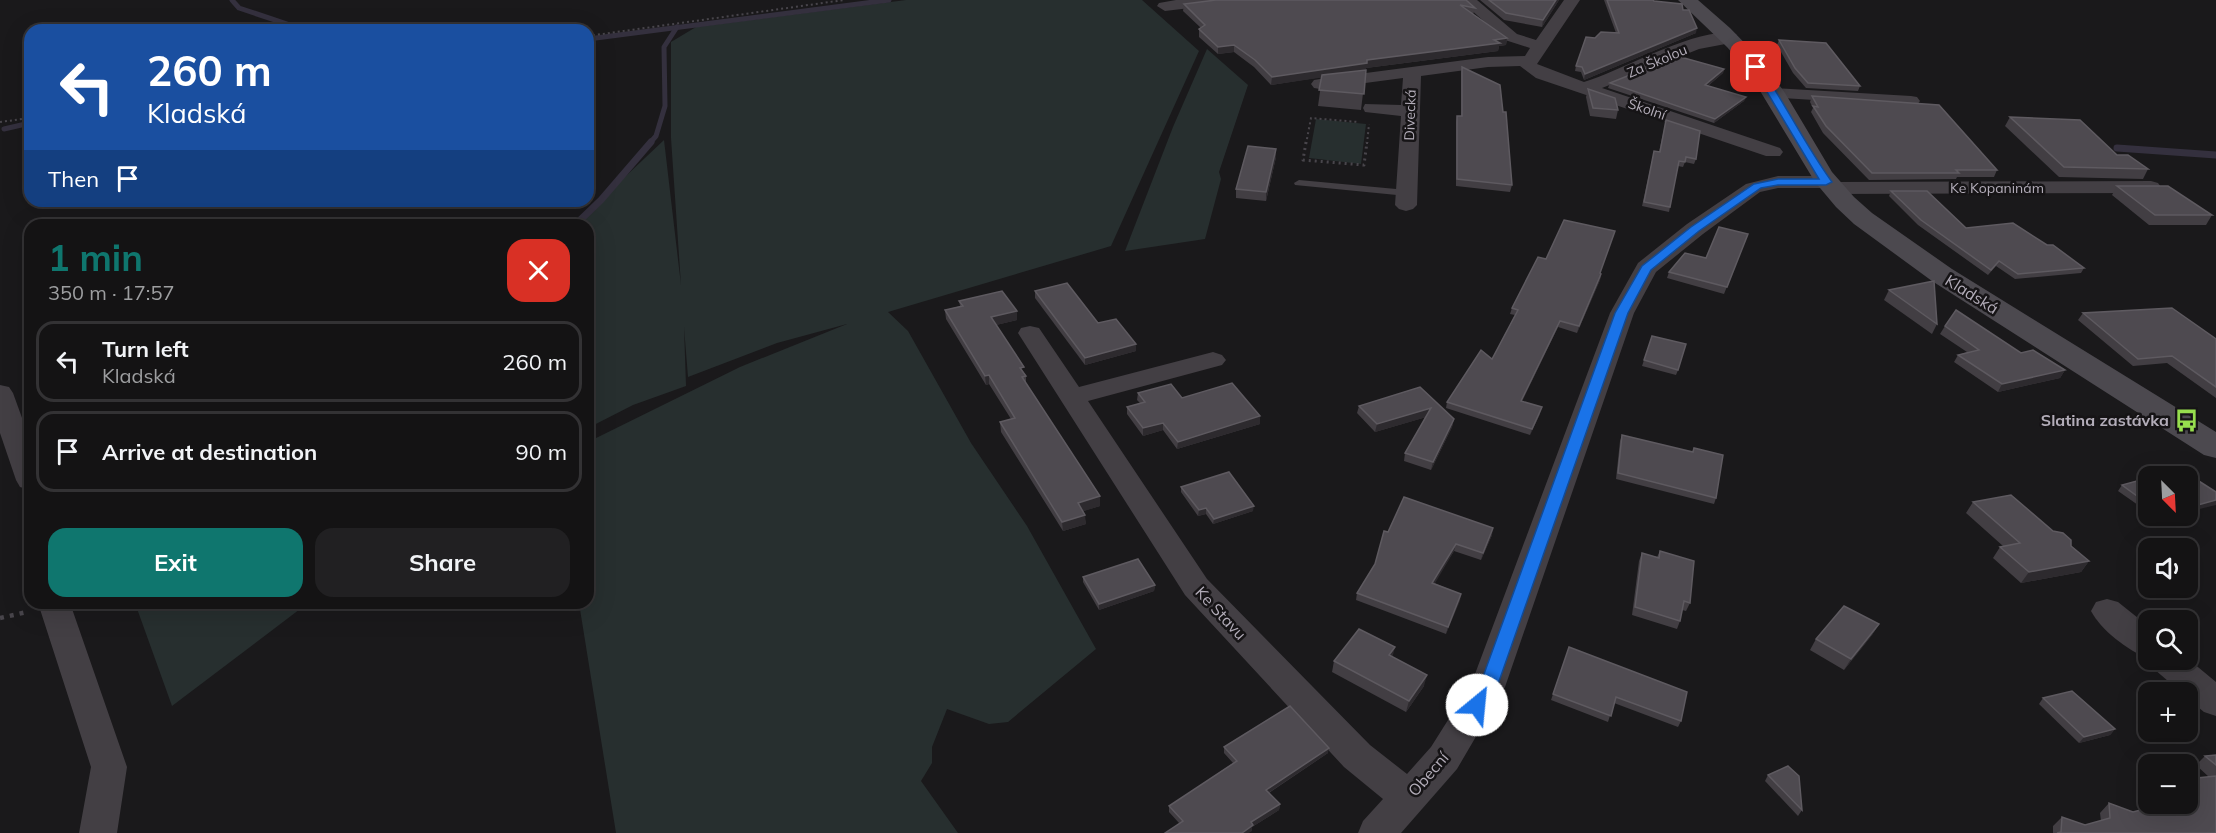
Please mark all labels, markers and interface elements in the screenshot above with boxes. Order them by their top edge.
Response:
street label: Za Školou [1624,40,1690,82]
pin [1730,41,1781,92]
text: 260 m [147,44,272,97]
icon: left [48,48,126,126]
icon: arrive [1739,50,1772,83]
street label: Divecká [1400,89,1420,141]
street label: Školní [1626,94,1669,124]
text: Kladská [147,96,246,130]
icon: arrive [111,162,144,195]
text: Then [48,165,99,193]
street label: Ke Kopaninám [1950,179,2044,197]
text: 1 min [48,235,143,280]
button: close [507,239,570,302]
street label: Kladská [1942,270,2002,318]
text: 350 m · 17:57 [48,280,174,305]
text: Turn left [102,335,189,363]
icon: left [51,345,84,378]
text: 260 m [502,348,567,376]
text: Kladská [102,363,176,388]
bus stop icon: Slatina zastávka [2174,407,2200,433]
place label: Slatina zastávka [2041,410,2169,430]
icon: arrive [51,435,84,468]
text: Arrive at destination [102,438,317,466]
text: 90 m [516,438,567,466]
north arrow [2138,466,2198,526]
map controls [2138,466,2198,814]
button: Exit [48,528,303,597]
button: Share [315,528,570,597]
button: sound [2138,538,2198,598]
street label: Ke Stavu [1191,582,1251,644]
button: search [2138,610,2198,670]
position arrow [1445,673,1509,737]
button: + [2138,682,2198,742]
street label: Obecní [1403,747,1453,800]
button: − [2138,754,2198,814]

